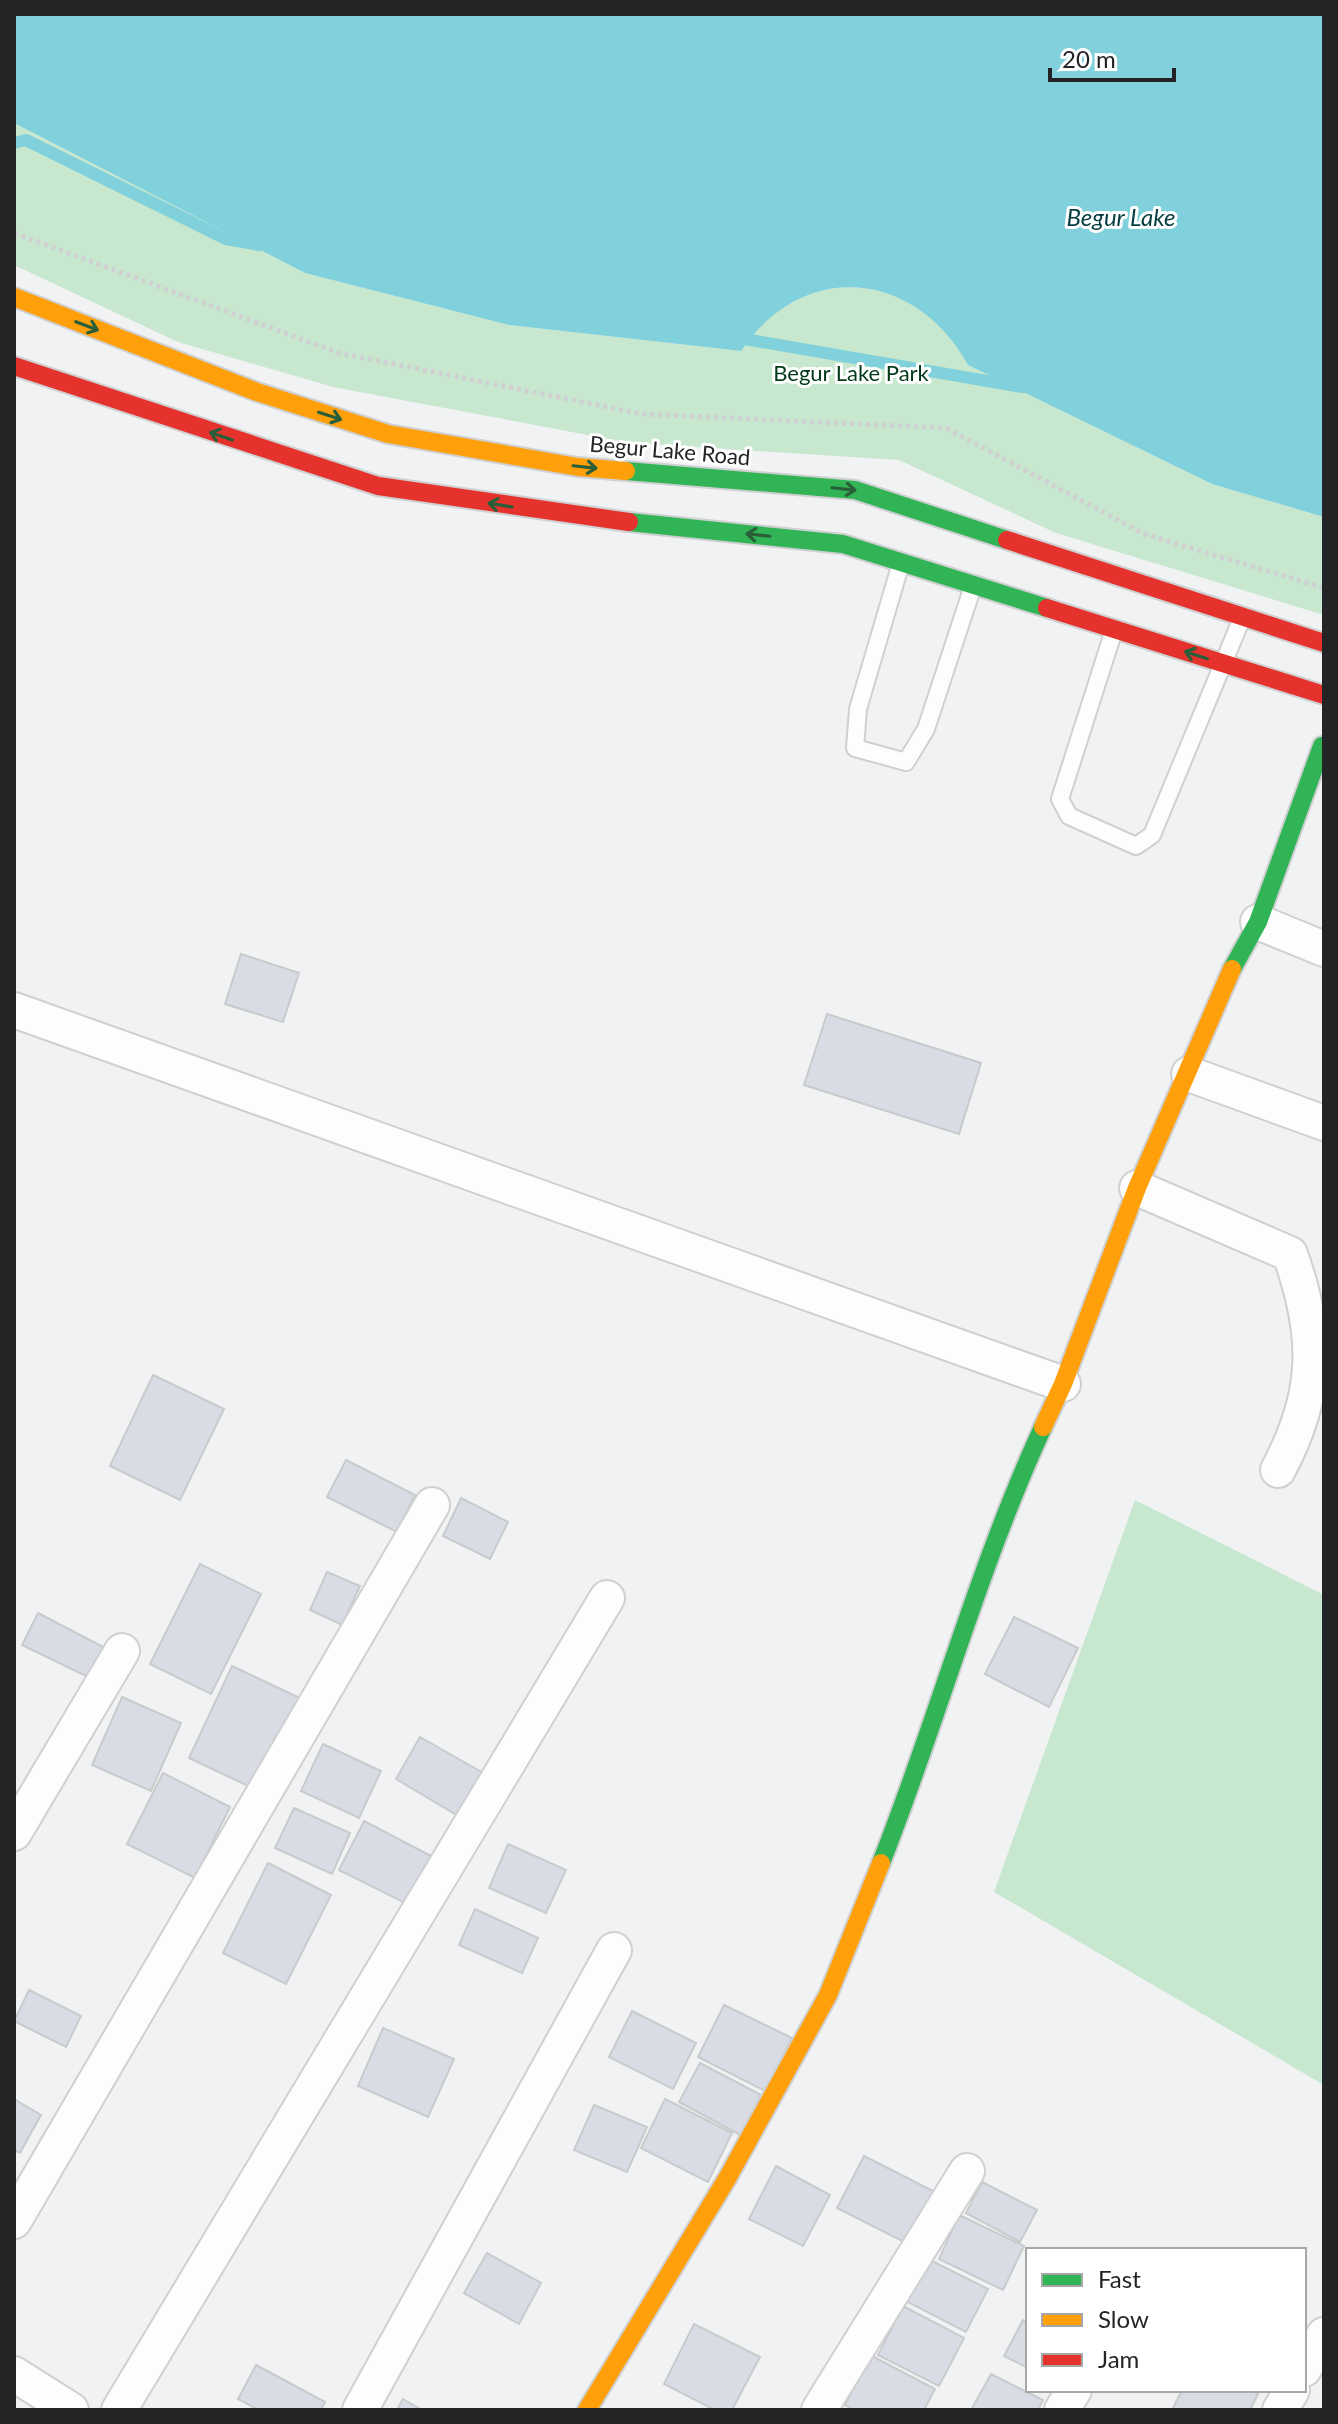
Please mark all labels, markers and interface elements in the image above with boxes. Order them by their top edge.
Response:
scale bar [1050,32,1174,82]
text: 20 m [1062,44,1116,73]
water label: Begur Lake [1067,202,1175,231]
one-way arrow [74,319,99,334]
park label: Begur Lake Park [773,359,930,386]
one-way arrow [318,409,343,424]
one-way arrow [209,428,234,443]
street label: Begur Lake Road [588,430,752,470]
one-way arrow [571,460,598,475]
one-way arrow [830,482,857,497]
one-way arrow [487,497,513,512]
one-way arrow [745,528,772,543]
one-way arrow [1184,647,1210,662]
legend [1026,2248,1306,2392]
text: Fast [1098,2264,1141,2293]
text: Slow [1098,2304,1149,2333]
text: Jam [1098,2344,1139,2373]

